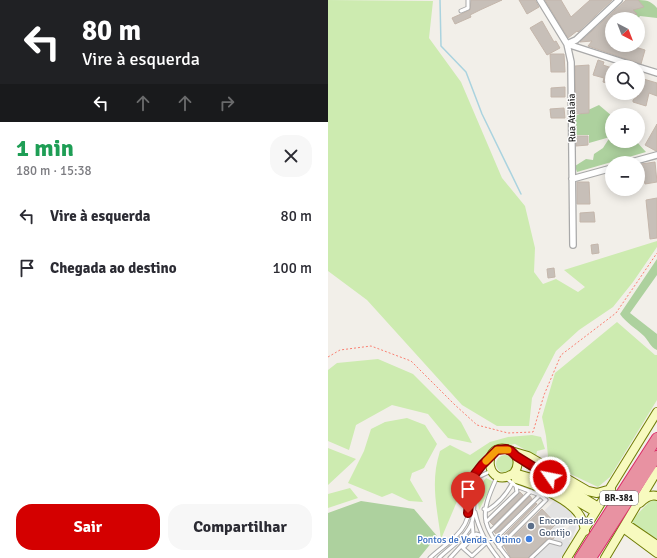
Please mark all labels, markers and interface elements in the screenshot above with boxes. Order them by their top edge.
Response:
north arrow [605,12,645,52]
map controls [605,12,645,196]
text: 80 m [82,14,141,48]
icon: left [16,16,68,68]
text: Vire à esquerda [82,48,200,70]
button: search [605,60,645,100]
icon: left [90,92,112,114]
icon: ahead [132,92,154,114]
icon: ahead [174,92,196,114]
icon: right [216,92,238,114]
street label: Rua Atalaia [566,93,578,143]
button: + [605,108,645,148]
text: 1 min [16,133,74,163]
button: close [270,135,312,177]
button: − [605,156,645,196]
text: 180 m · 15:38 [16,163,92,179]
icon: left [16,205,38,227]
text: Vire à esquerda [50,207,150,225]
text: 80 m [281,207,312,225]
icon: arrive [16,257,38,279]
text: Chegada ao destino [50,259,177,277]
text: 100 m [272,259,312,277]
position arrow [529,456,571,498]
pin [451,472,485,513]
icon: arrive [457,478,479,500]
road number: BR-381 [600,491,638,505]
button: Sair [16,504,160,550]
button: Compartilhar [168,504,312,550]
place label: Encomendas Gontijo [539,515,594,539]
marker: Encomendas Gontijo [526,521,536,531]
place label: Pontos de Venda - Ótimo [417,533,521,546]
marker: Pontos de Venda - Ótimo [524,534,534,544]

